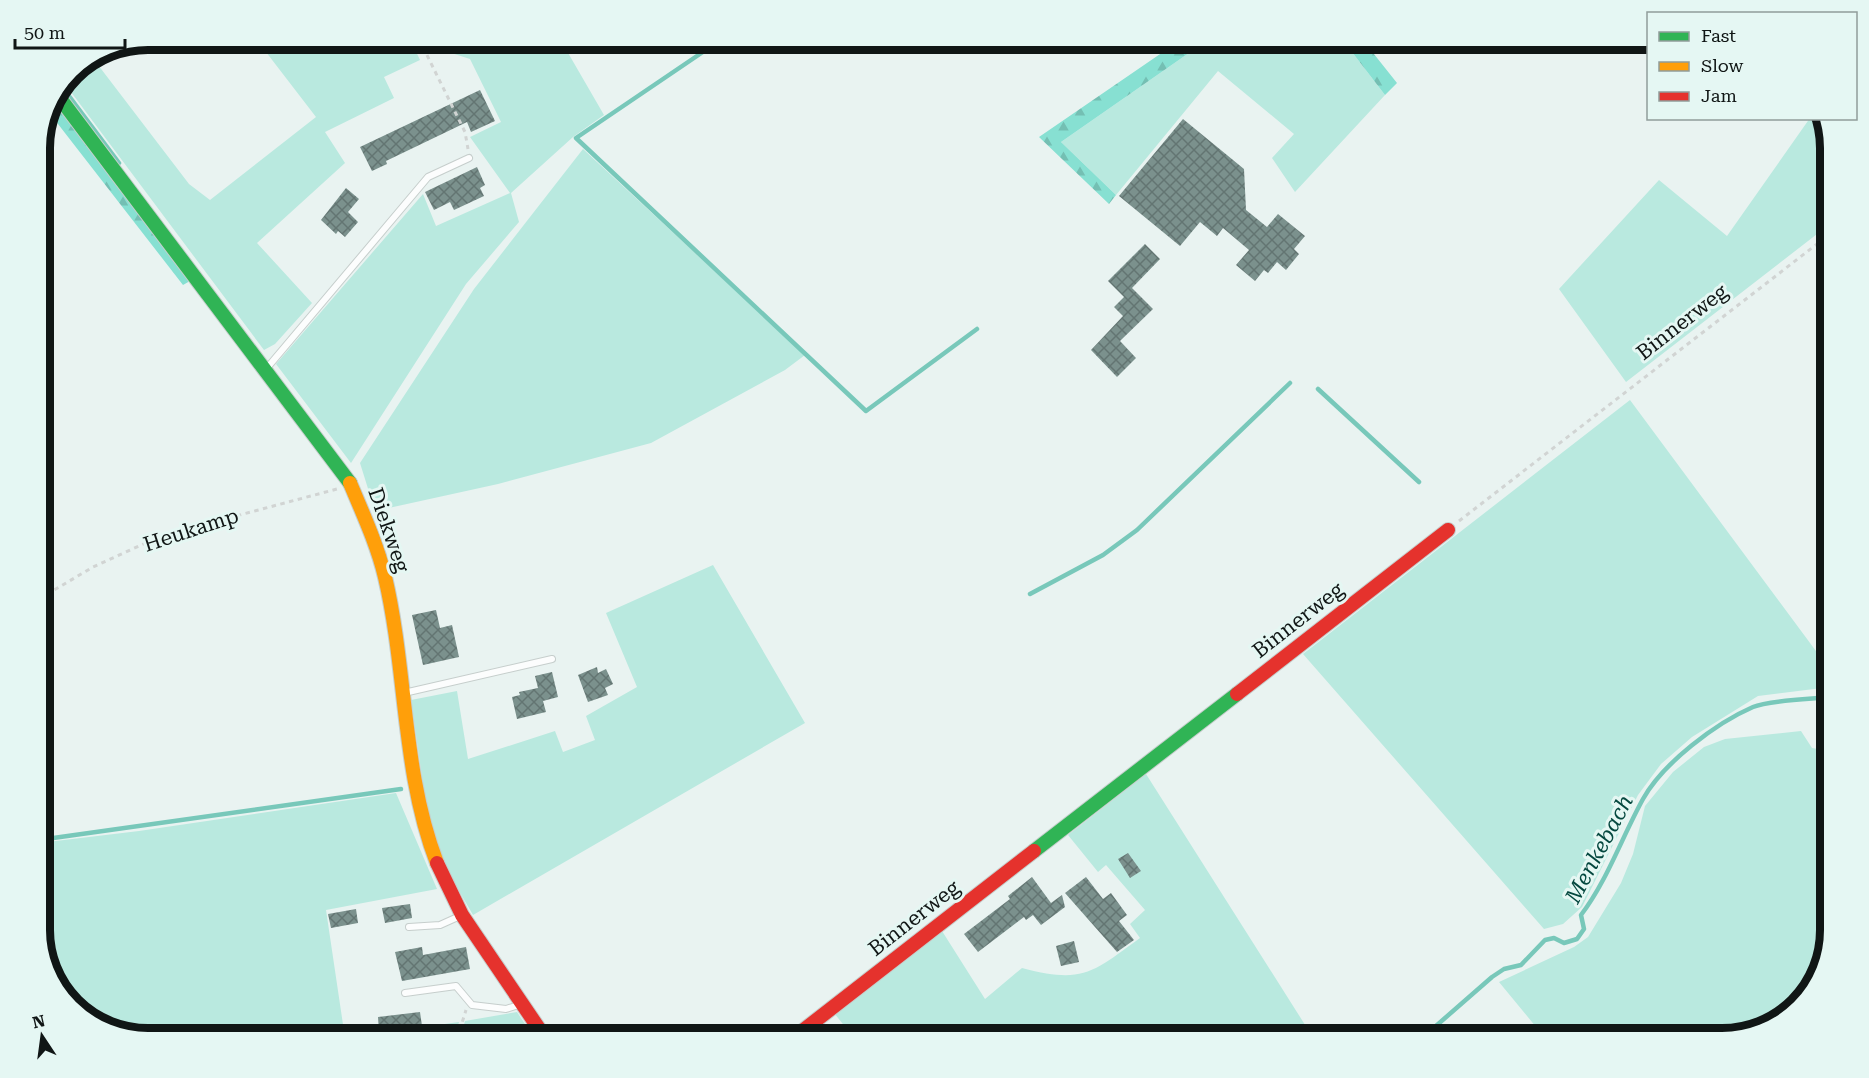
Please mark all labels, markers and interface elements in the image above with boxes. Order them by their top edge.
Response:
scale bar [15,12,124,50]
legend [1647,12,1857,120]
text: 50 m [24,22,65,43]
text: Fast [1701,25,1736,46]
text: Slow [1701,55,1743,76]
text: Jam [1701,85,1737,106]
street label: Binnerweg [1632,279,1732,365]
street label: Diekweg [363,485,415,575]
street label: Heukamp [140,503,242,557]
street label: Binnerweg [1248,577,1348,663]
water label: Menkebach [1560,791,1638,908]
street label: Binnerweg [864,875,964,961]
north arrow [12,1006,72,1066]
text: N [31,1011,47,1033]

